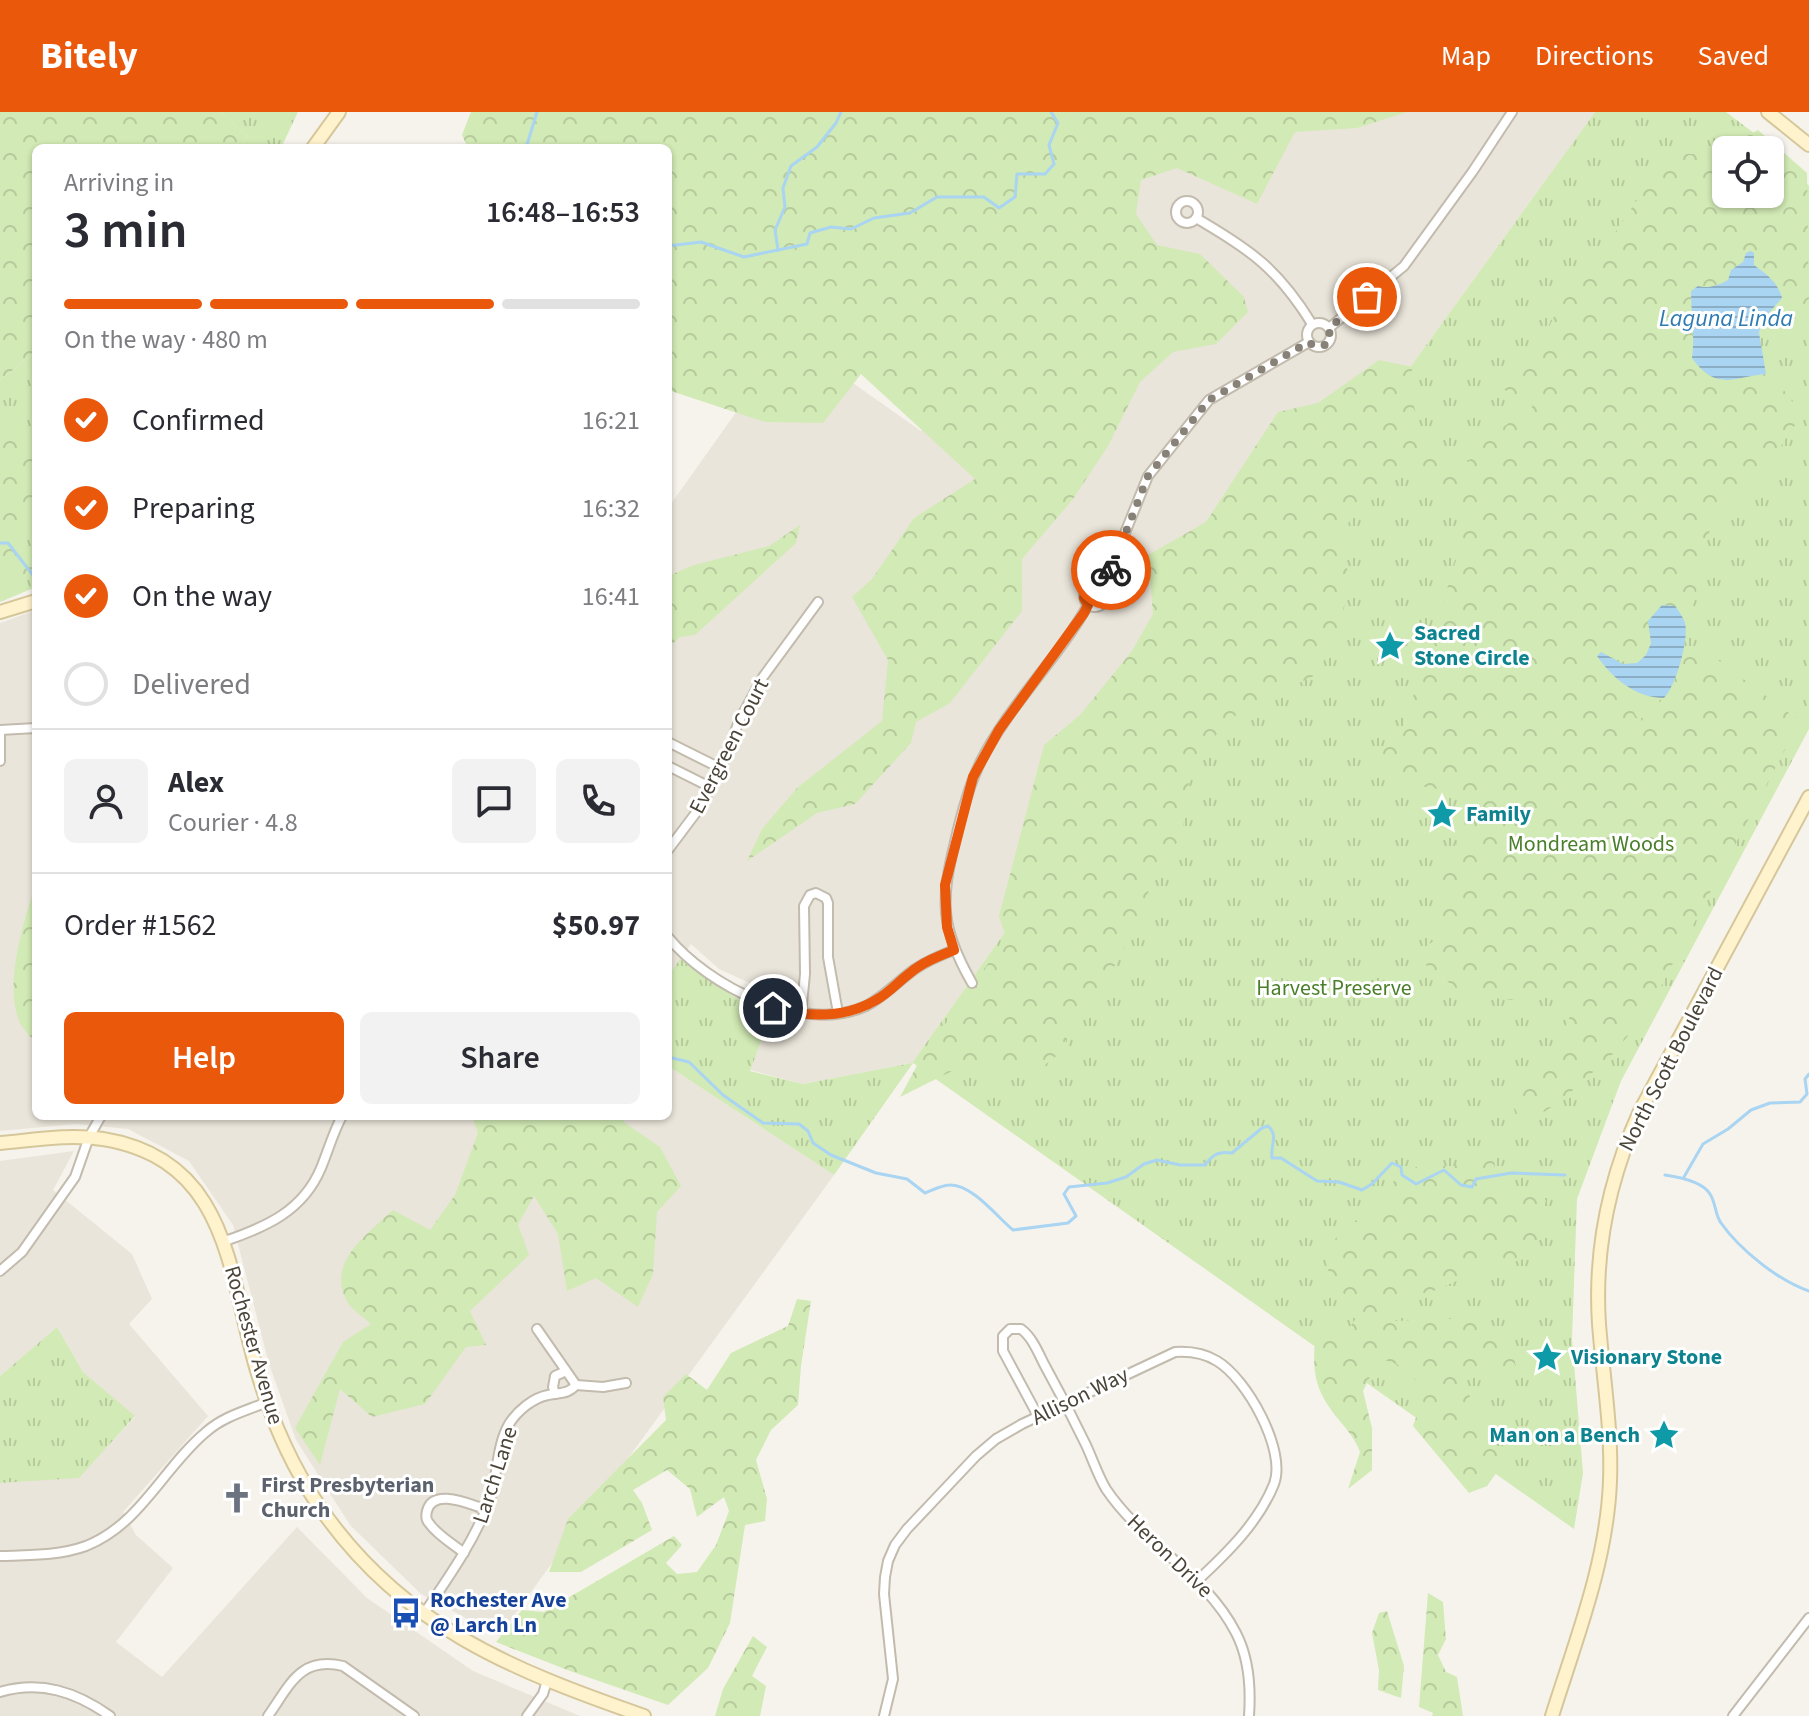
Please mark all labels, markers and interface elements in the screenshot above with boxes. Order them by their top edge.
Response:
text: Bitely [40,29,138,83]
text: Map [1441,36,1491,76]
text: Directions [1535,36,1654,76]
text: Saved [1698,36,1769,76]
map controls [1712,136,1784,208]
button: locate [1712,136,1784,208]
text: Arriving in [64,164,174,201]
text: 16:48–16:53 [486,191,640,234]
text: 3 min [64,194,188,268]
pin [1333,263,1401,331]
icon: bag [1345,275,1389,319]
water label: Laguna Linda [1659,301,1793,336]
text: On the way · 480 m [64,321,268,358]
icon: check [64,398,108,442]
text: Confirmed [132,399,265,442]
text: 16:21 [582,402,640,439]
icon: check [64,486,108,530]
text: Preparing [132,487,255,530]
text: 16:32 [582,490,640,527]
courier [1071,530,1151,610]
icon: bike [1089,548,1133,592]
icon: check [64,574,108,618]
text: On the way [132,575,272,618]
text: 16:41 [582,578,640,615]
place label: Sacred Stone Circle [1414,617,1530,674]
place icon: Sacred Stone Circle [1373,629,1407,663]
text: Delivered [132,663,251,706]
street label: Evergreen Court [681,672,777,819]
button: person [64,759,148,843]
button: chat [452,759,536,843]
button: phone [556,759,640,843]
text: Alex [168,761,224,804]
place icon: Family [1425,797,1459,831]
place label: Family [1466,798,1531,830]
text: Courier · 4.8 [168,804,298,841]
park label: Mondream Woods [1508,828,1674,860]
text: Order #1562 [64,904,217,947]
text: $50.97 [552,904,640,947]
street label: North Scott Boulevard [1611,961,1731,1157]
park label: Harvest Preserve [1256,972,1412,1004]
pin [739,974,807,1042]
icon: home [751,986,795,1030]
button: Help [64,1012,344,1104]
button: Share [360,1012,640,1104]
street label: Rochester Avenue [216,1262,292,1428]
place icon: Visionary Stone [1530,1340,1564,1374]
place label: Visionary Stone [1570,1341,1722,1373]
street label: Allison Way [1026,1358,1135,1433]
place icon: Man on a Bench [1647,1418,1681,1452]
place label: Man on a Bench [1489,1419,1640,1451]
street label: Larch Lane [464,1422,526,1528]
place label: First Presbyterian Church [261,1469,434,1526]
church icon: First Presbyterian Church [220,1481,254,1515]
street label: Heron Drive [1120,1507,1220,1605]
place label: Rochester Ave @ Larch Ln [430,1584,567,1641]
bus stop icon: Rochester Ave @ Larch Ln [389,1596,423,1630]

